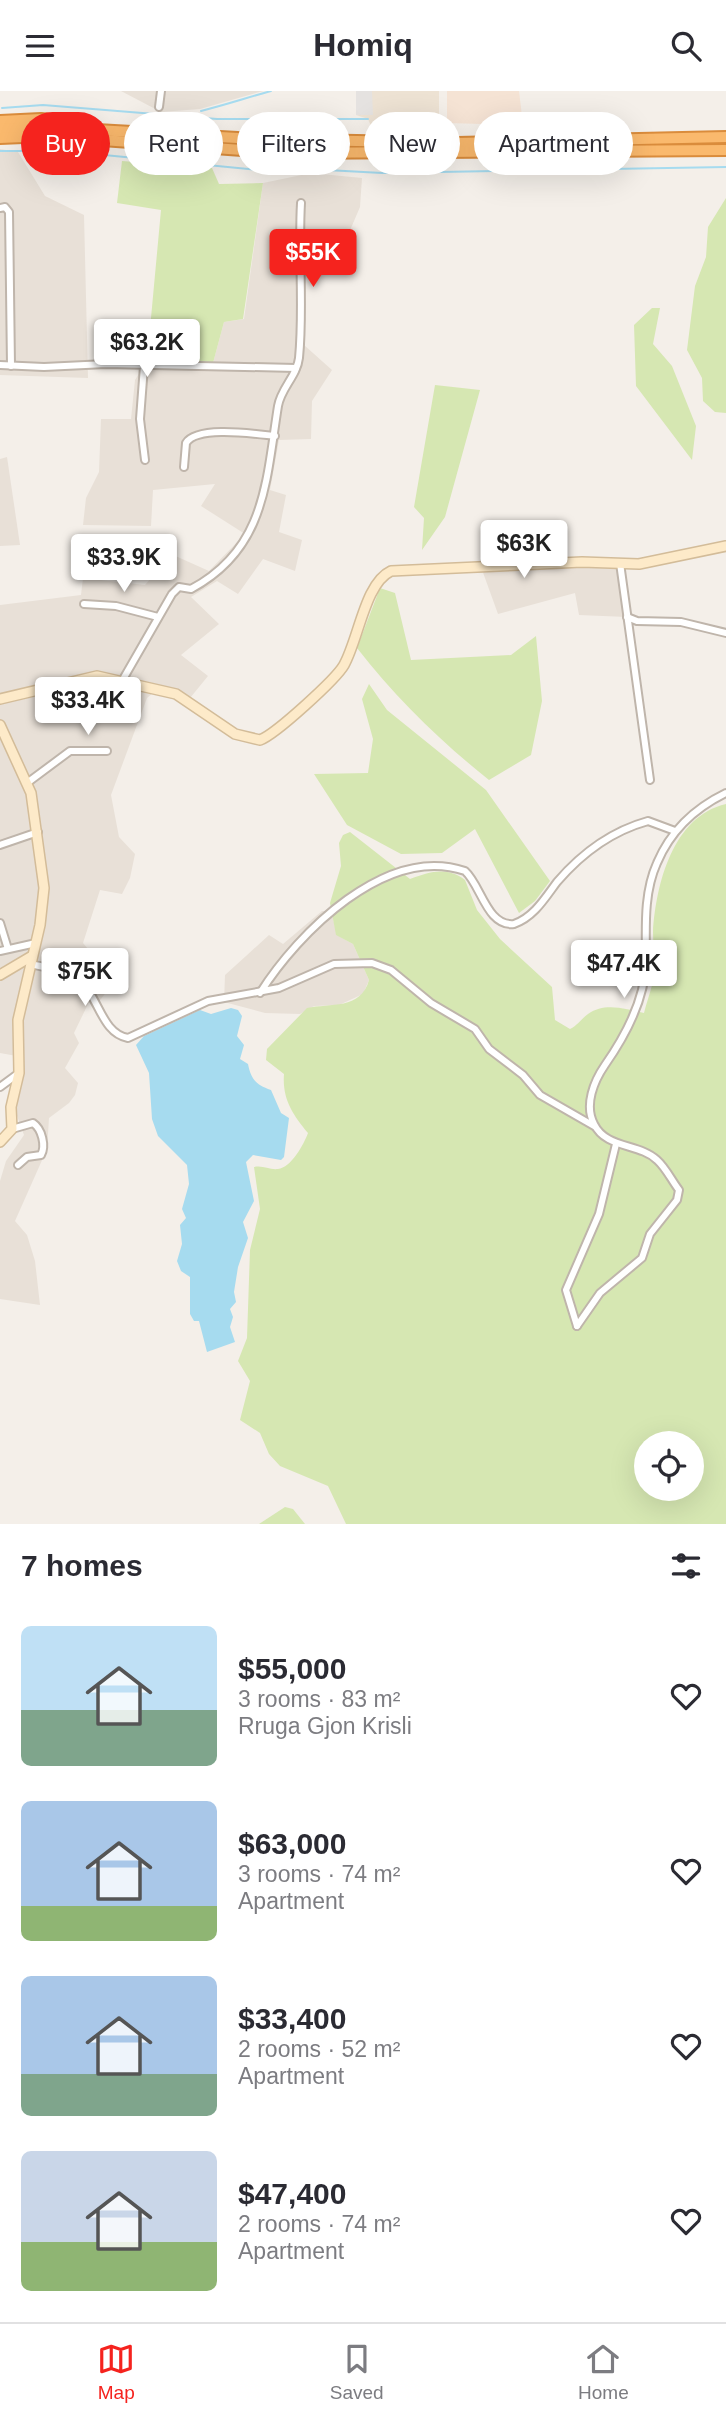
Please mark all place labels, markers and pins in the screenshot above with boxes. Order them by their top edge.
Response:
pin: $55K [272,229,354,289]
pin: $63.2K [90,320,204,379]
pin: $63K [483,521,565,580]
pin: $33.9K [67,535,181,594]
pin: $33.4K [31,677,145,737]
pin: $47.4K [567,941,681,1000]
pin: $75K [44,949,126,1008]

